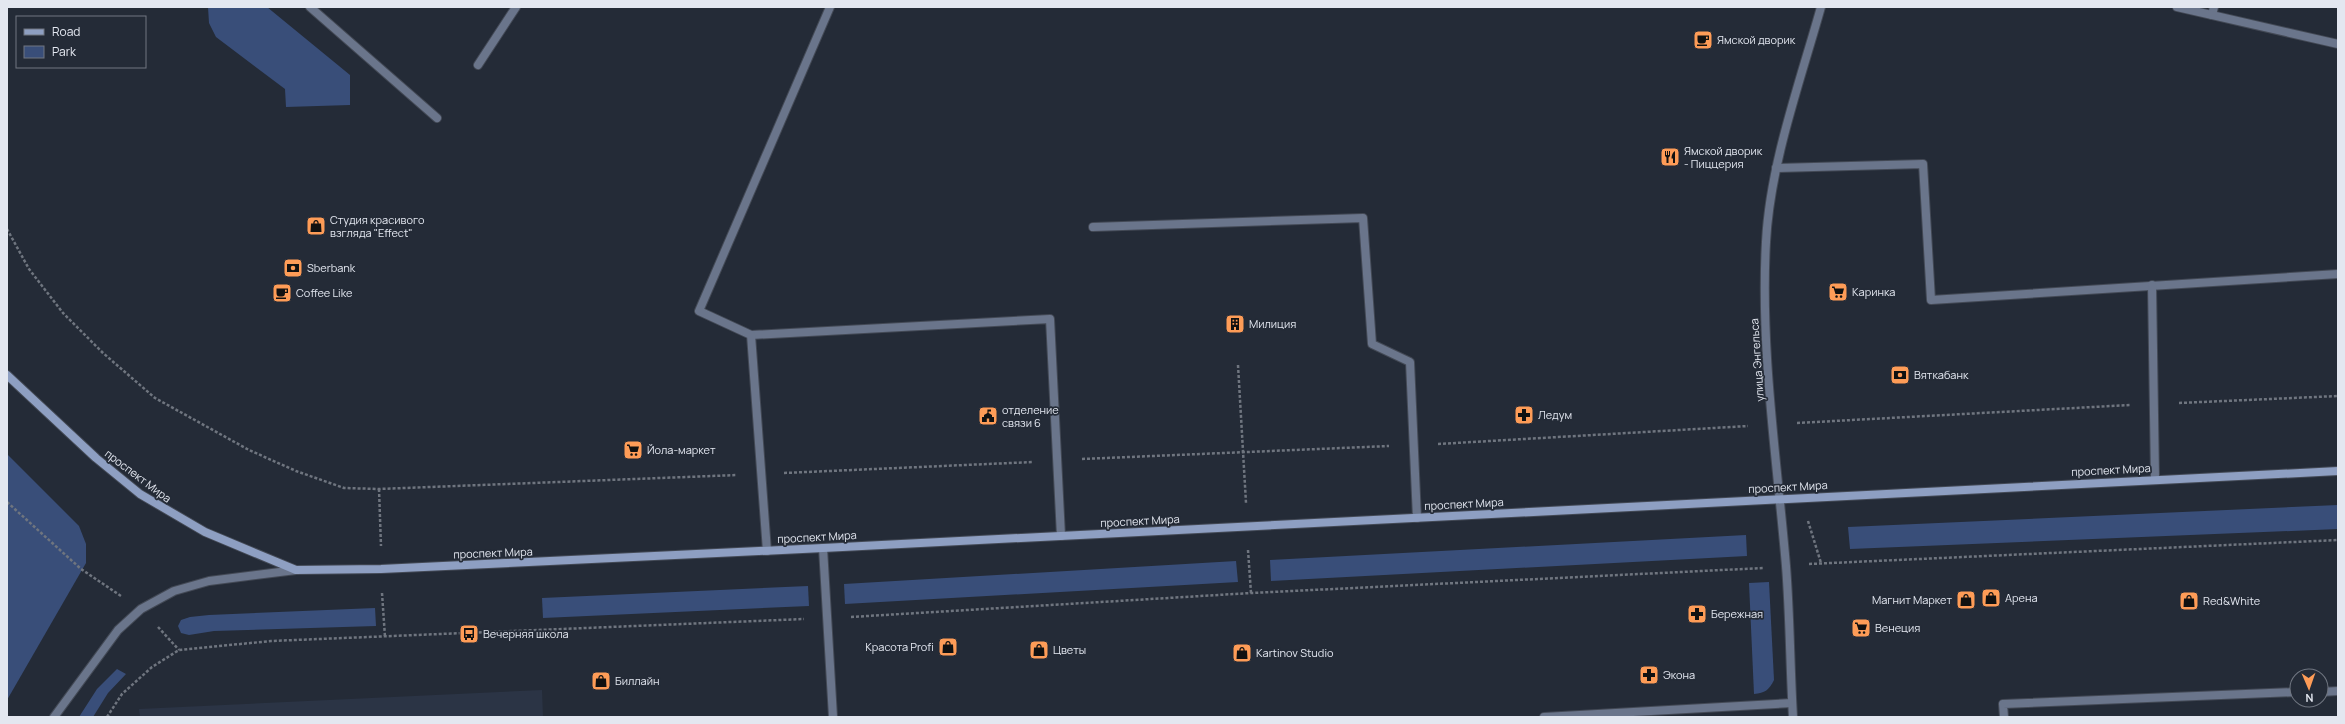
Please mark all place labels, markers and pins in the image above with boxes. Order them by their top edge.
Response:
cafe icon: Ямской дворик [1692,29,1714,51]
place label: Ямской дворик [1717,32,1796,47]
place label: Ямской дворик - Пиццерия [1684,143,1763,171]
restaurant icon: Ямской дворик - Пиццерия [1659,146,1681,168]
place label: Студия красивого взгляда "Effect" [330,212,425,240]
shop icon: Студия красивого взгляда "Effect" [305,215,327,237]
bank icon: Sberbank [282,257,304,279]
place label: Sberbank [307,260,356,275]
supermarket icon: Каринка [1827,281,1849,303]
cafe icon: Coffee Like [271,282,293,304]
place label: Каринка [1852,284,1895,299]
place label: Coffee Like [296,285,353,300]
building icon: Милиция [1224,313,1246,335]
place label: Милиция [1249,316,1296,331]
bank icon: Вяткабанк [1889,364,1911,386]
place label: Вяткабанк [1914,367,1969,382]
place label: отделение связи 6 [1002,402,1059,430]
pharmacy icon: Ледум [1513,404,1535,426]
public building icon: отделение связи 6 [977,405,999,427]
place label: Ледум [1538,407,1572,422]
supermarket icon: Йола-маркет [622,439,644,461]
place label: Йола-маркет [647,442,716,457]
shop icon: Арена [1980,587,2002,609]
shop icon: Магнит Маркет [1955,589,1977,611]
place label: Арена [2005,590,2038,605]
shop icon: Red&White [2178,590,2200,612]
place label: Магнит Маркет [1872,592,1952,607]
place label: Red&White [2203,593,2261,608]
pharmacy icon: Бережная [1686,603,1708,625]
place label: Бережная [1711,606,1763,621]
supermarket icon: Венеция [1850,617,1872,639]
place label: Венеция [1875,620,1920,635]
bus stop icon: Вечерняя школа [458,623,480,645]
place label: Вечерняя школа [483,626,569,641]
shop icon: Красота Profi [937,636,959,658]
place label: Красота Profi [865,639,934,654]
shop icon: Цветы [1028,639,1050,661]
place label: Цветы [1053,642,1086,657]
shop icon: Kartinov Studio [1231,642,1253,664]
place label: Kartinov Studio [1256,645,1334,660]
pharmacy icon: Экона [1638,664,1660,686]
place label: Экона [1663,667,1695,682]
shop icon: Биллайн [590,670,612,692]
place label: Биллайн [615,673,659,688]

